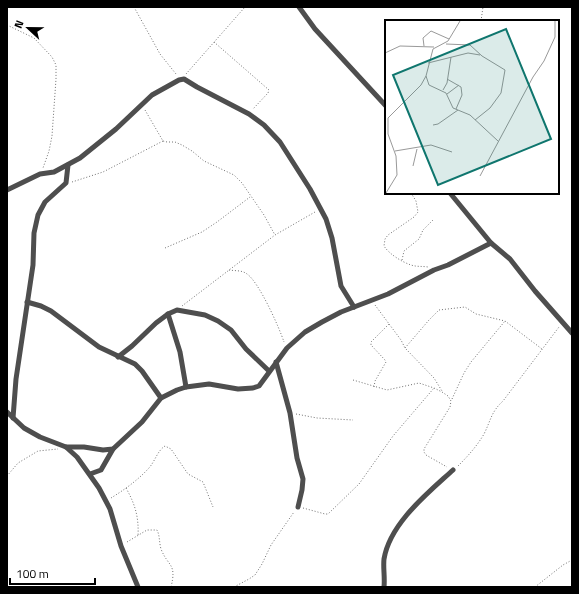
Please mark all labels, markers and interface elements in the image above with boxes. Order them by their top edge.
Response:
north arrow [8,8,48,48]
text: N [10,18,28,31]
inset map [385,20,559,194]
scale bar [10,560,95,586]
text: 100 m [16,564,49,583]

